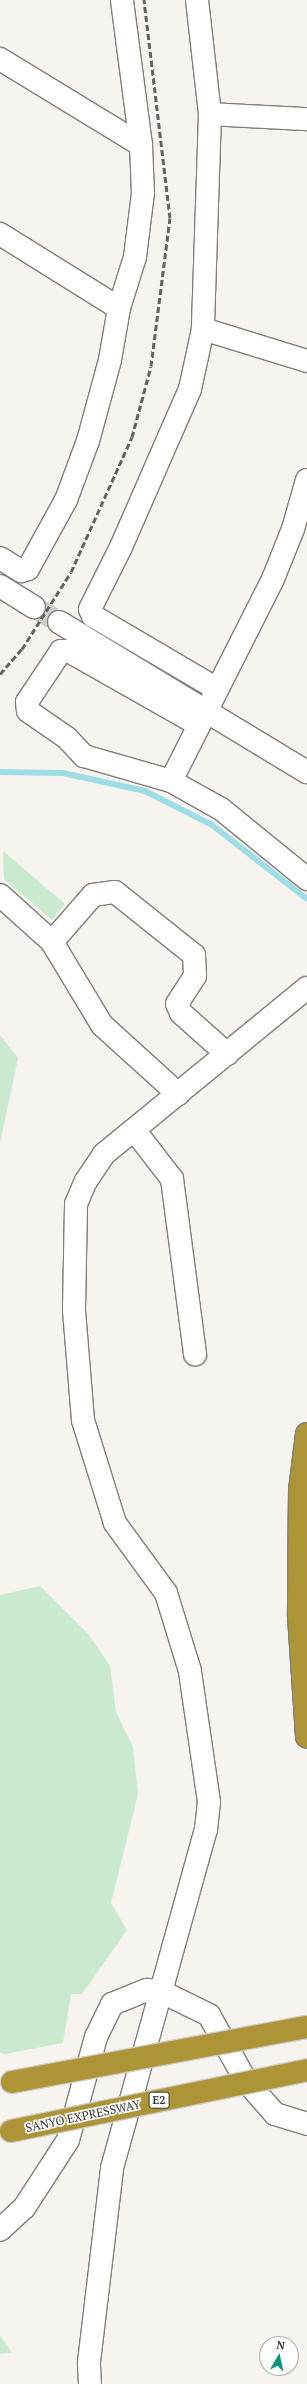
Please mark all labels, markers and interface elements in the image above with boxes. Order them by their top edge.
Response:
road number: E2 [148,2091,170,2109]
street label: SANYO EXPRESSWAY [24,2097,142,2135]
north arrow [259,2336,299,2376]
text: N [276,2338,286,2353]

